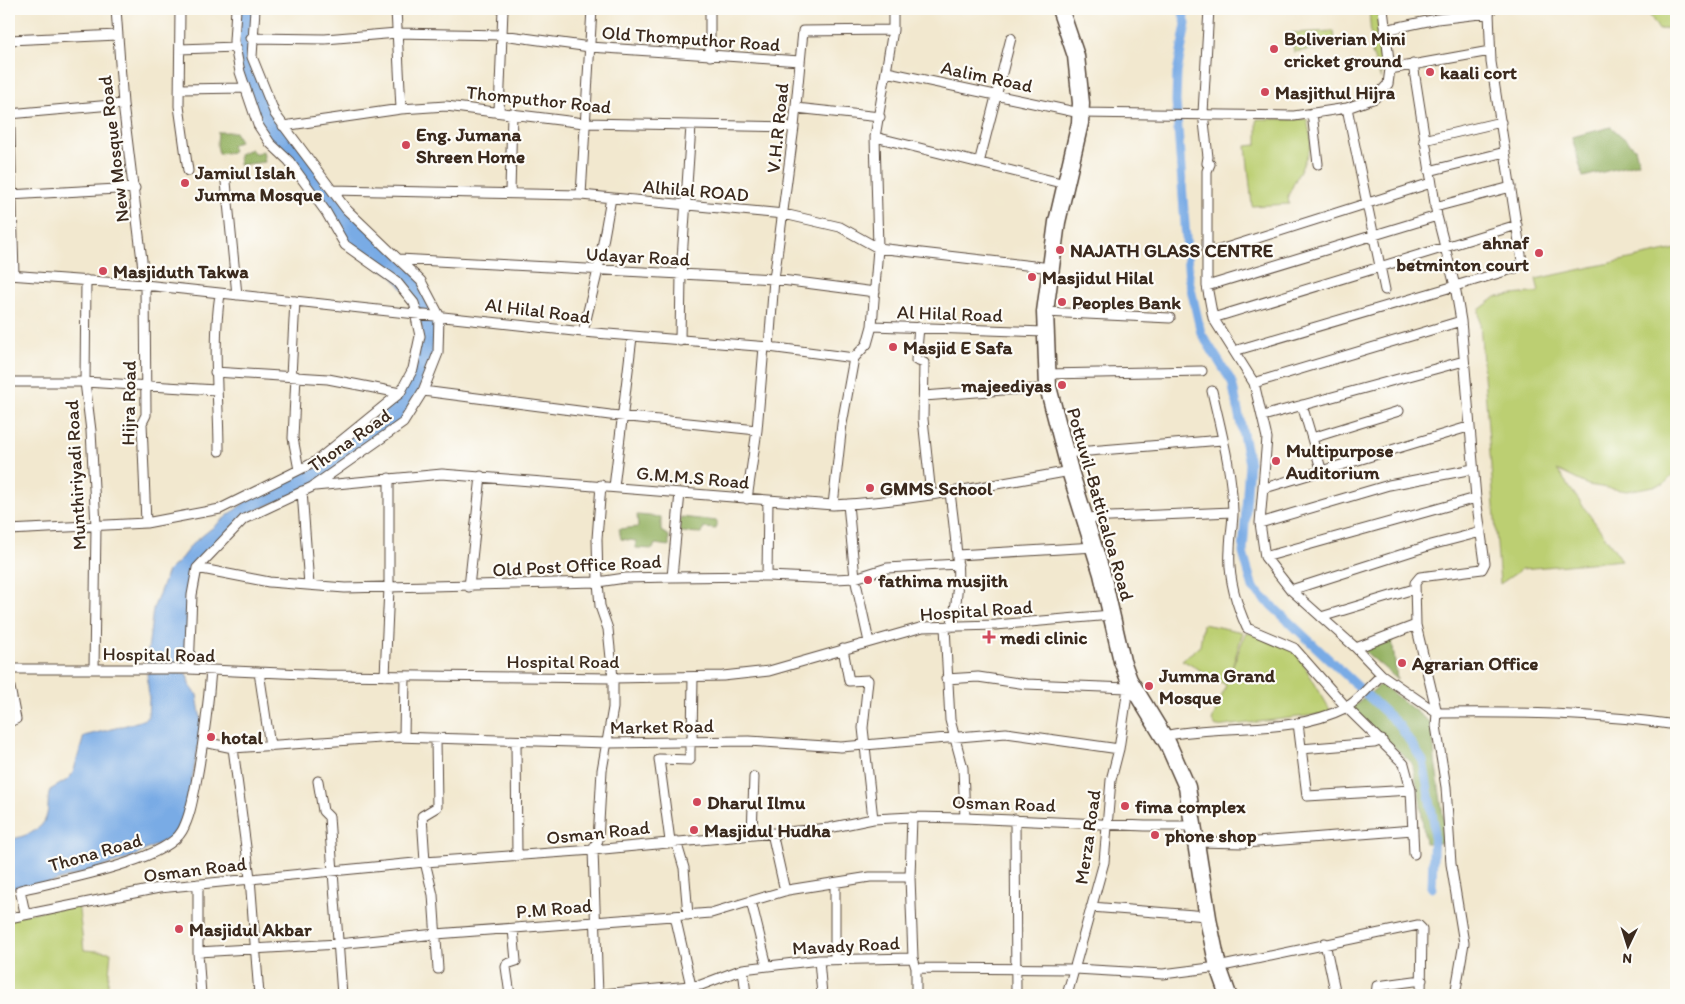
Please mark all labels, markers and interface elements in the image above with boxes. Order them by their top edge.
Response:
street label: Old Thomputhor Road [601,21,782,56]
place label: Boliverian Mini cricket ground [1284,27,1406,72]
marker: Boliverian Mini cricket ground [1268,43,1280,55]
street label: Aalim Road [939,56,1036,98]
place label: kaali cort [1440,61,1518,84]
marker: kaali cort [1424,66,1436,78]
street label: New Mosque Road [93,74,134,224]
street label: Thomputhor Road [465,80,613,119]
street label: V.H.R Road [761,81,794,174]
place label: Masjithul Hijra [1275,81,1396,104]
marker: Masjithul Hijra [1259,86,1271,98]
place label: Eng. Jumana Shreen Home [416,123,525,168]
marker: Eng. Jumana Shreen Home [400,139,412,151]
place label: Jamiul Islah Jumma Mosque [194,161,322,206]
street label: Alhilal ROAD [642,174,750,207]
marker: Jamiul Islah Jumma Mosque [179,177,191,189]
place label: ahnaf betminton court [1396,231,1530,276]
place label: NAJATH GLASS CENTRE [1070,239,1273,262]
street label: Udayar Road [585,242,691,271]
marker: NAJATH GLASS CENTRE [1054,244,1066,256]
marker: ahnaf betminton court [1533,247,1545,259]
place label: Masjiduth Takwa [113,260,249,283]
marker: Masjiduth Takwa [97,265,109,277]
place label: Masjidul Hilal [1042,266,1154,289]
marker: Masjidul Hilal [1026,271,1038,283]
place label: Peoples Bank [1072,291,1181,314]
street label: Al Hilal Road [484,293,592,328]
marker: Peoples Bank [1056,296,1068,308]
street label: Al Hilal Road [897,300,1004,327]
place label: Masjid E Safa [903,336,1014,359]
marker: Masjid E Safa [887,341,899,353]
street label: Hijra Road [116,360,141,446]
place label: majeediyas [960,374,1053,397]
marker: majeediyas [1056,379,1068,391]
street label: Munthiriyadi Road [60,399,91,551]
street label: Thona Road [303,403,396,477]
street label: Pottuvil-Batticaloa Road [1062,405,1139,604]
place label: Multipurpose Auditorium [1285,439,1394,484]
marker: Multipurpose Auditorium [1270,455,1282,467]
street label: G.M.M.S Road [635,461,751,494]
place label: GMMS School [880,477,993,500]
marker: GMMS School [864,482,876,494]
street label: Old Post Office Road [492,550,663,581]
place label: fathima musjith [878,569,1009,592]
marker: fathima musjith [862,574,874,586]
street label: Hospital Road [919,595,1033,626]
place label: medi clinic [999,626,1087,649]
marker: medi clinic [982,630,996,644]
street label: Hospital Road [102,642,216,667]
street label: Hospital Road [507,650,619,673]
place label: Agrarian Office [1411,652,1538,675]
marker: Agrarian Office [1396,657,1408,669]
place label: Jumma Grand Mosque [1158,664,1276,709]
marker: Jumma Grand Mosque [1143,680,1155,692]
street label: Market Road [610,714,715,739]
place label: hotal [221,726,263,749]
marker: hotal [205,731,217,743]
street label: Merza Road [1069,788,1106,886]
street label: Osman Road [952,790,1057,817]
place label: Dharul Ilmu [707,791,806,814]
place label: fima complex [1135,795,1246,818]
marker: Dharul Ilmu [691,796,703,808]
marker: fima complex [1119,800,1131,812]
street label: Osman Road [545,816,651,849]
place label: Masjidul Hudha [704,819,831,842]
marker: Masjidul Hudha [688,824,700,836]
place label: phone shop [1164,824,1256,847]
street label: Thona Road [46,828,145,877]
marker: phone shop [1149,829,1161,841]
street label: Osman Road [142,852,249,887]
street label: P.M Road [515,894,594,923]
place label: Masjidul Akbar [189,918,312,941]
north arrow [1602,922,1652,972]
marker: Masjidul Akbar [173,923,185,935]
street label: Mavady Road [792,931,901,960]
text: N [1622,950,1632,967]

